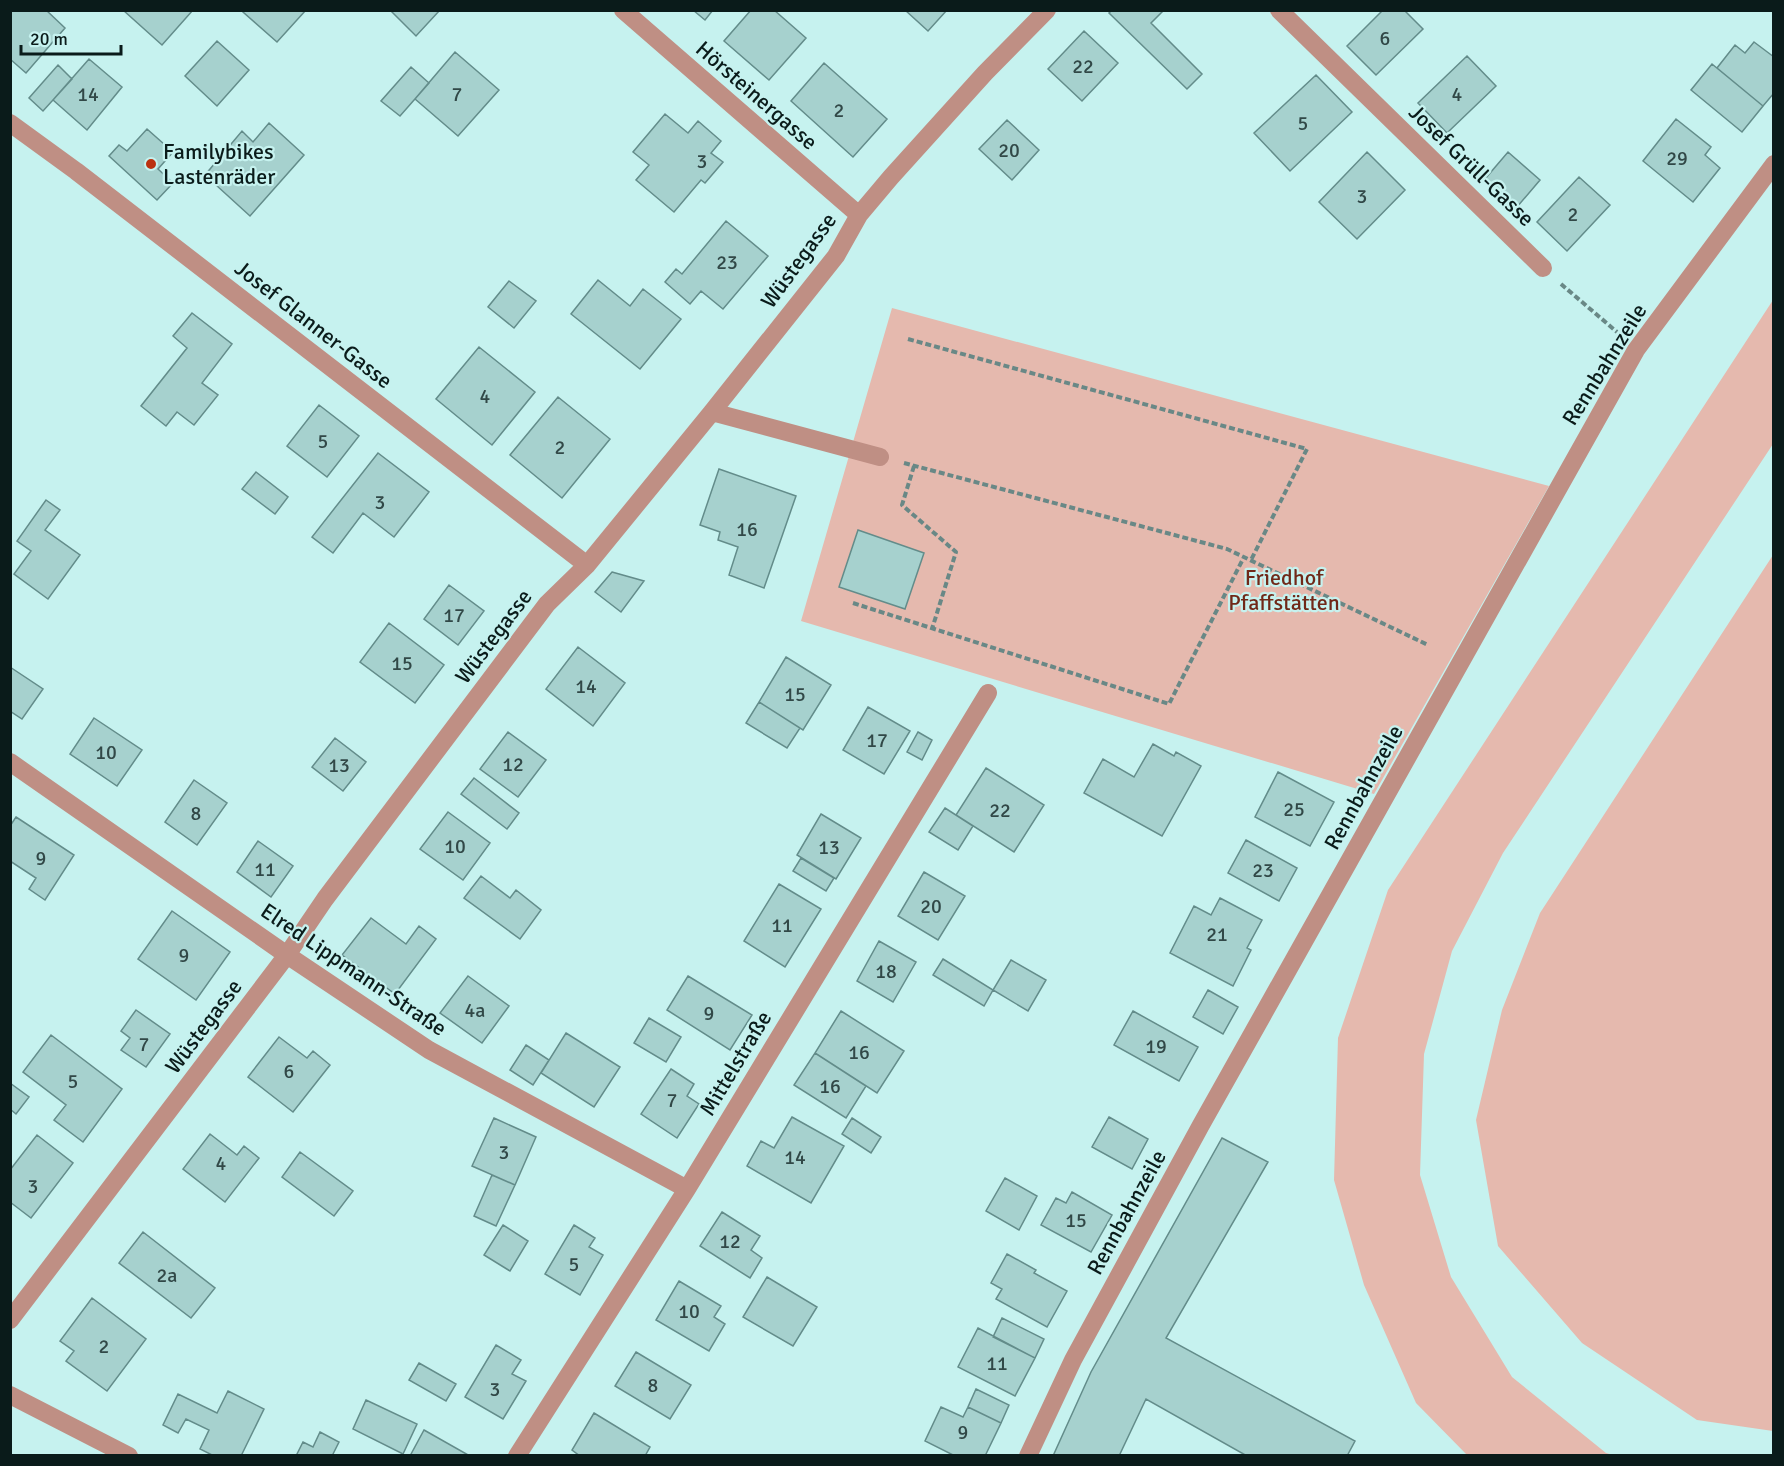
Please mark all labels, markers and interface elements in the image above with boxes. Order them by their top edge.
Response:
scale bar [21,18,122,56]
house number: 6 [1380,26,1390,51]
text: 20 m [30,28,68,50]
street label: Hörsteinergasse [690,35,823,156]
house number: 22 [1072,54,1094,79]
house number: 14 [77,82,99,107]
house number: 7 [452,82,462,107]
house number: 4 [1452,82,1463,107]
house number: 2 [834,98,844,123]
street label: Josef Grüll-Gasse [1403,99,1540,232]
house number: 5 [1298,111,1308,136]
place label: Familybikes Lastenräder [163,138,275,190]
house number: 20 [998,138,1020,163]
house number: 29 [1666,146,1688,171]
house number: 3 [697,149,707,174]
marker: Familybikes Lastenräder [144,157,158,171]
house number: 3 [1357,184,1367,209]
house number: 2 [1568,202,1578,227]
street label: Wüstegasse [755,207,842,313]
house number: 23 [716,250,738,275]
street label: Josef Glanner-Gasse [230,255,398,394]
street label: Rennbahnzeile [1556,298,1653,430]
house number: 4 [480,384,491,409]
house number: 5 [318,429,328,454]
house number: 2 [555,435,565,460]
house number: 3 [375,490,385,515]
house number: 16 [736,517,758,542]
park label: Friedhof Pfaffstätten [1228,564,1340,616]
street label: Wüstegasse [449,584,538,689]
house number: 17 [443,603,465,628]
house number: 15 [391,651,413,676]
house number: 14 [575,674,597,699]
house number: 15 [784,682,806,707]
street label: Rennbahnzeile [1318,720,1409,854]
house number: 17 [866,728,888,753]
house number: 10 [95,740,117,765]
house number: 12 [502,752,524,777]
house number: 13 [328,753,350,778]
house number: 25 [1283,797,1305,822]
house number: 22 [989,798,1011,823]
house number: 8 [191,801,201,826]
house number: 10 [444,834,466,859]
house number: 13 [818,835,840,860]
house number: 9 [36,846,46,871]
house number: 11 [254,857,276,882]
house number: 23 [1252,858,1274,883]
house number: 20 [920,894,942,919]
street label: Elred Lippmann-Straße [256,897,452,1042]
house number: 11 [771,913,793,938]
house number: 21 [1206,922,1228,947]
house number: 9 [179,943,189,968]
house number: 18 [875,959,897,984]
street label: Wüstegasse [159,974,248,1079]
house number: 4a [465,998,485,1023]
house number: 9 [704,1001,714,1026]
street label: Mittelstraße [694,1006,777,1121]
house number: 7 [139,1032,149,1057]
house number: 19 [1145,1034,1167,1059]
house number: 16 [848,1040,870,1065]
house number: 6 [284,1059,294,1084]
house number: 5 [68,1069,78,1094]
house number: 16 [819,1074,841,1099]
house number: 7 [667,1088,677,1113]
house number: 3 [499,1140,509,1165]
house number: 14 [784,1145,806,1170]
street label: Rennbahnzeile [1081,1145,1172,1279]
house number: 4 [216,1151,227,1176]
house number: 3 [28,1174,38,1199]
house number: 15 [1065,1208,1087,1233]
house number: 12 [719,1229,741,1254]
house number: 5 [569,1252,579,1277]
house number: 2a [157,1263,177,1288]
house number: 10 [678,1299,700,1324]
house number: 2 [99,1334,109,1359]
house number: 11 [986,1351,1008,1376]
house number: 8 [648,1373,658,1398]
house number: 3 [490,1377,500,1402]
house number: 9 [958,1420,968,1445]

